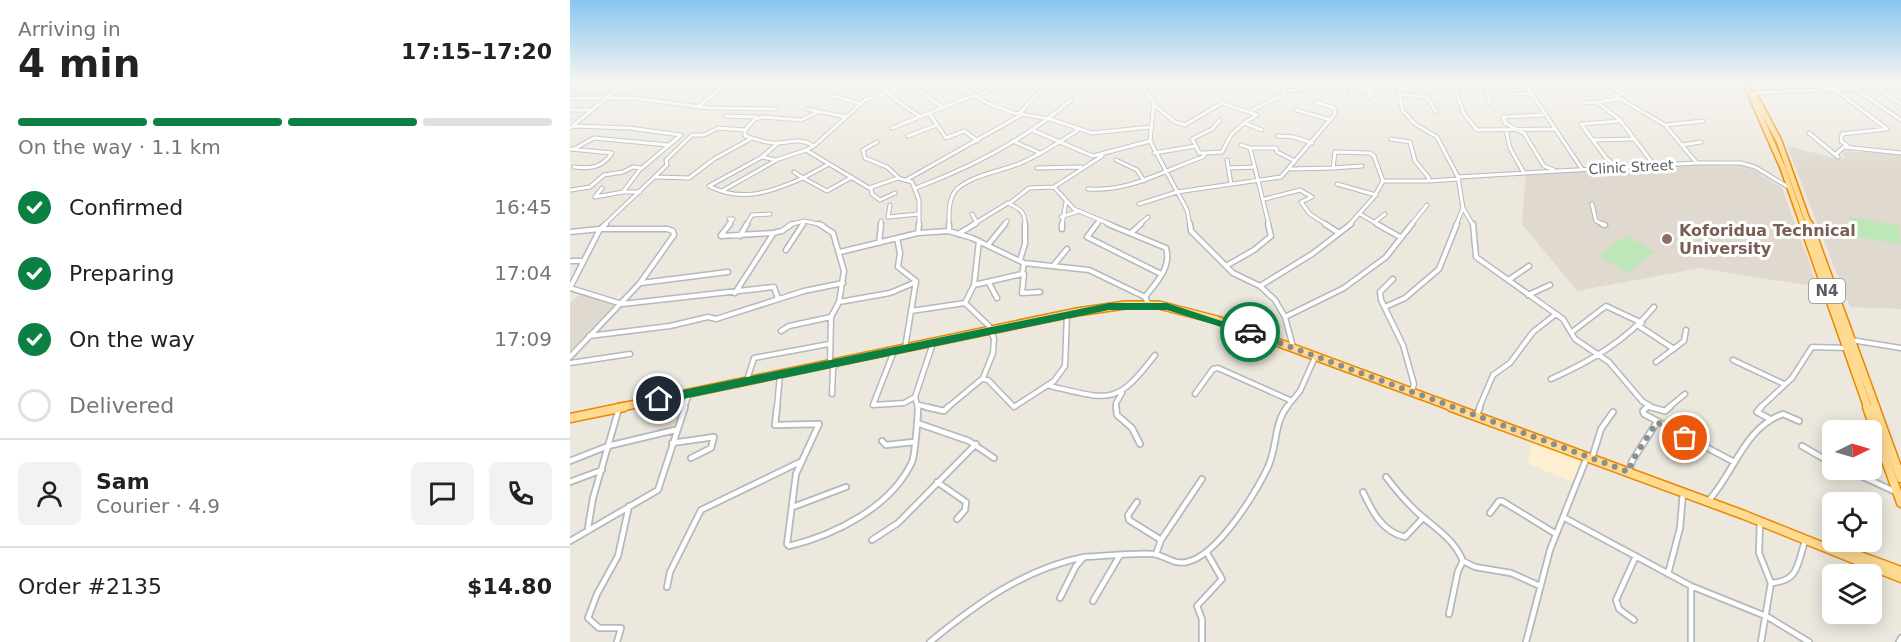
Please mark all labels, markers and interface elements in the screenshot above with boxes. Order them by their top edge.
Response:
text: Arriving in [18,17,121,41]
text: 17:15–17:20 [401,39,552,64]
text: 4 min [18,41,140,86]
text: On the way · 1.1 km [18,135,221,159]
street label: Clinic Street [1588,157,1674,177]
icon: check [18,191,51,224]
text: Confirmed [69,195,183,220]
text: 16:45 [494,195,552,219]
place label: Koforidua Technical University [1679,221,1856,258]
marker: Koforidua Technical University [1660,232,1674,246]
icon: check [18,257,51,290]
text: Preparing [69,261,175,286]
text: 17:04 [494,261,552,285]
road number: N4 [1809,279,1845,303]
courier [1220,302,1280,362]
icon: car [1234,316,1267,349]
icon: check [18,323,51,356]
text: On the way [69,327,195,352]
text: 17:09 [494,327,552,351]
pin [633,373,684,424]
icon: home [642,382,675,415]
text: Delivered [69,393,174,418]
pin [1659,412,1710,463]
north arrow [1822,420,1882,480]
map controls [1822,420,1882,624]
icon: bag [1668,421,1701,454]
button: person [18,462,81,525]
button: chat [411,462,474,525]
button: phone [489,462,552,525]
text: Sam [96,469,150,494]
button: locate [1822,492,1882,552]
text: Courier · 4.9 [96,494,220,518]
button: layers [1822,564,1882,624]
text: Order #2135 [18,574,162,599]
text: $14.80 [467,574,552,599]

